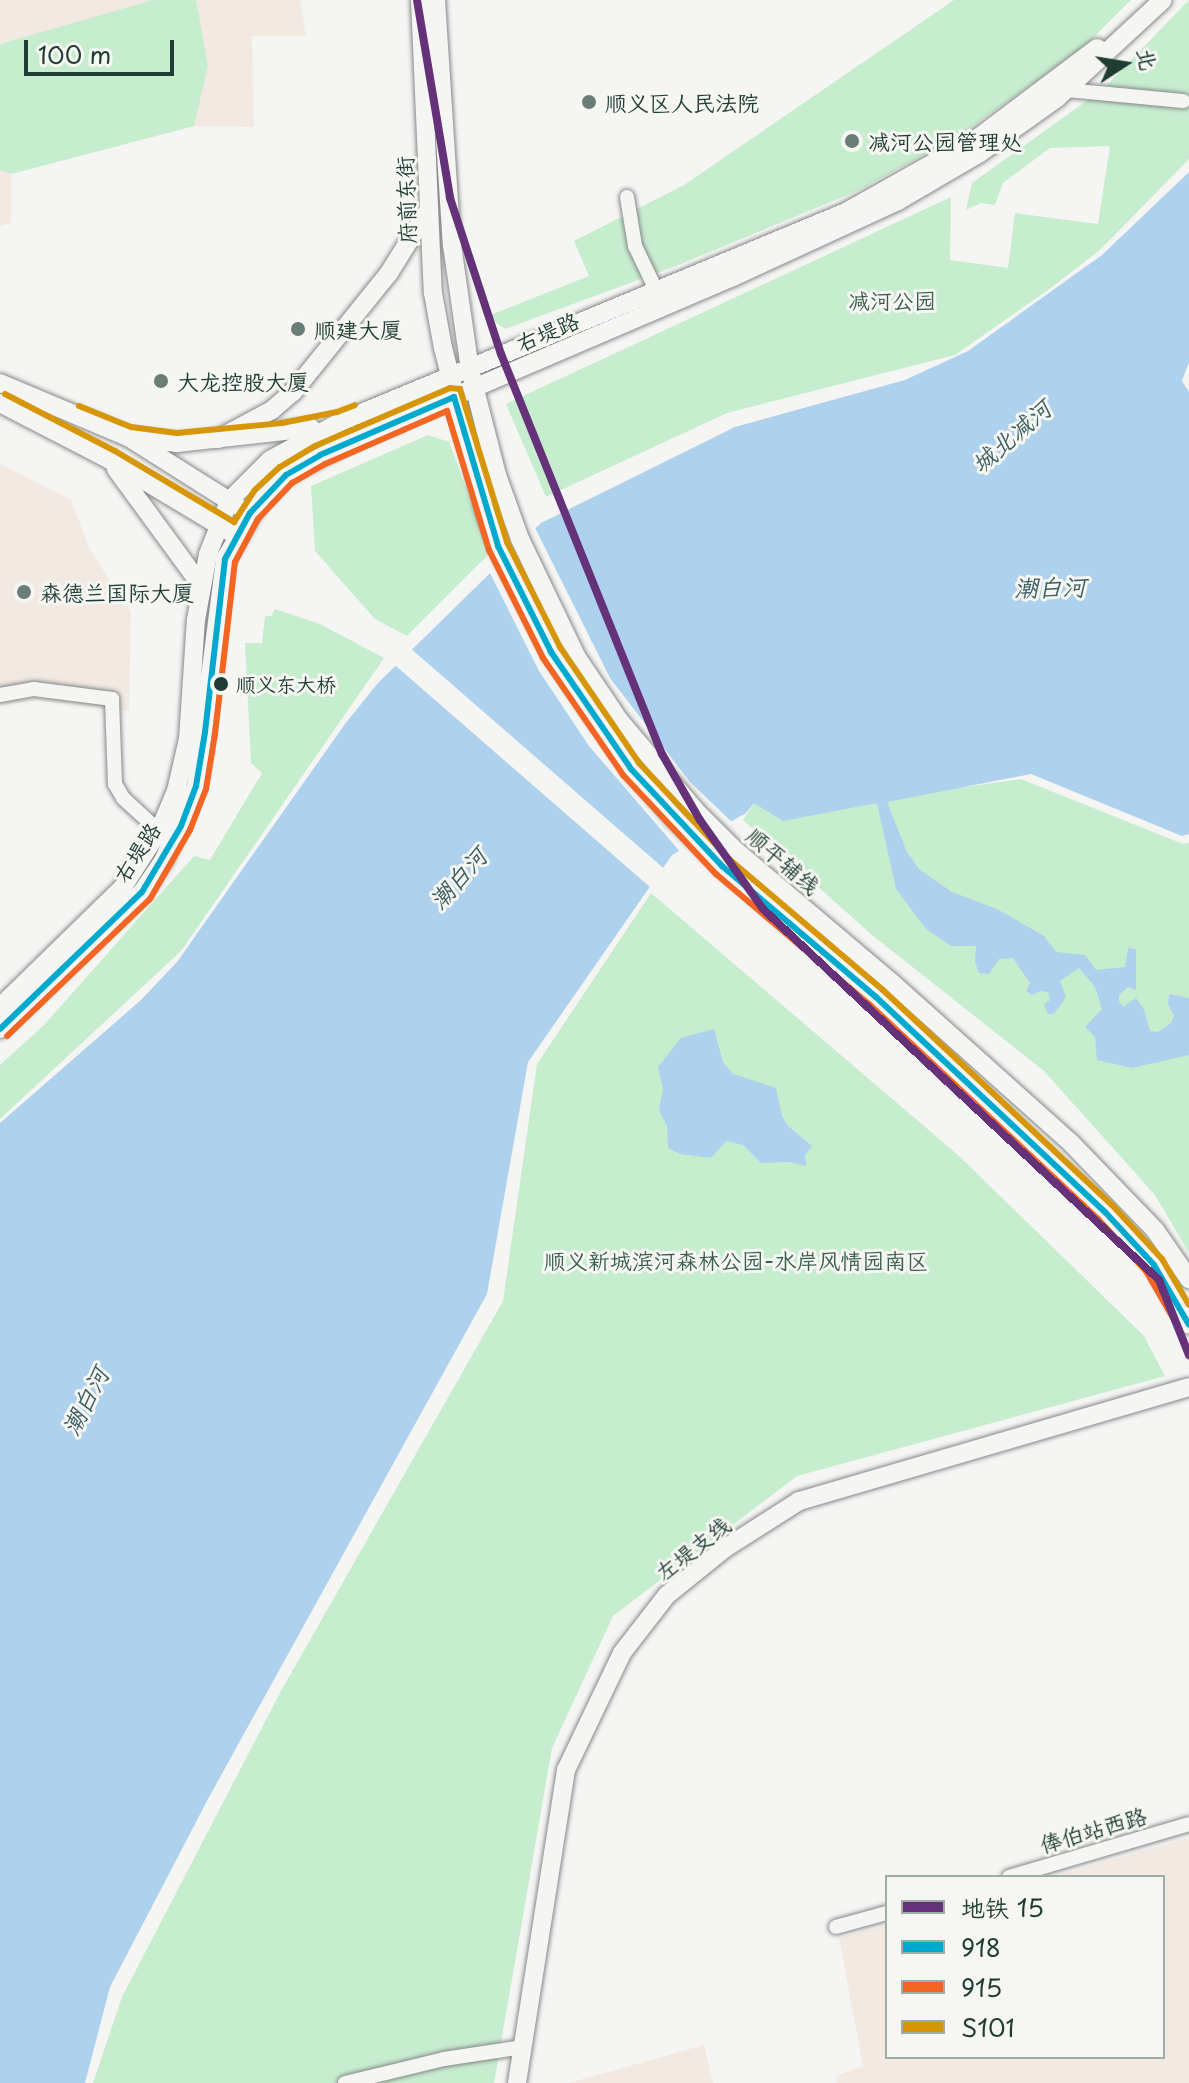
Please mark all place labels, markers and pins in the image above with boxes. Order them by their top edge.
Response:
place label: 顺义区人民法院 [605,89,759,115]
marker: 顺义区人民法院 [580,93,598,111]
place label: 减河公园管理处 [868,128,1022,154]
marker: 减河公园管理处 [843,132,861,150]
place label: 顺建大厦 [314,316,402,342]
marker: 顺建大厦 [289,320,307,338]
place label: 大龙控股大厦 [177,368,309,394]
marker: 大龙控股大厦 [152,372,170,390]
place label: 森德兰国际大厦 [40,579,194,605]
marker: 森德兰国际大厦 [15,583,33,601]
place label: 顺义东大桥 [236,672,336,696]
marker: 顺义东大桥 [213,676,229,692]

